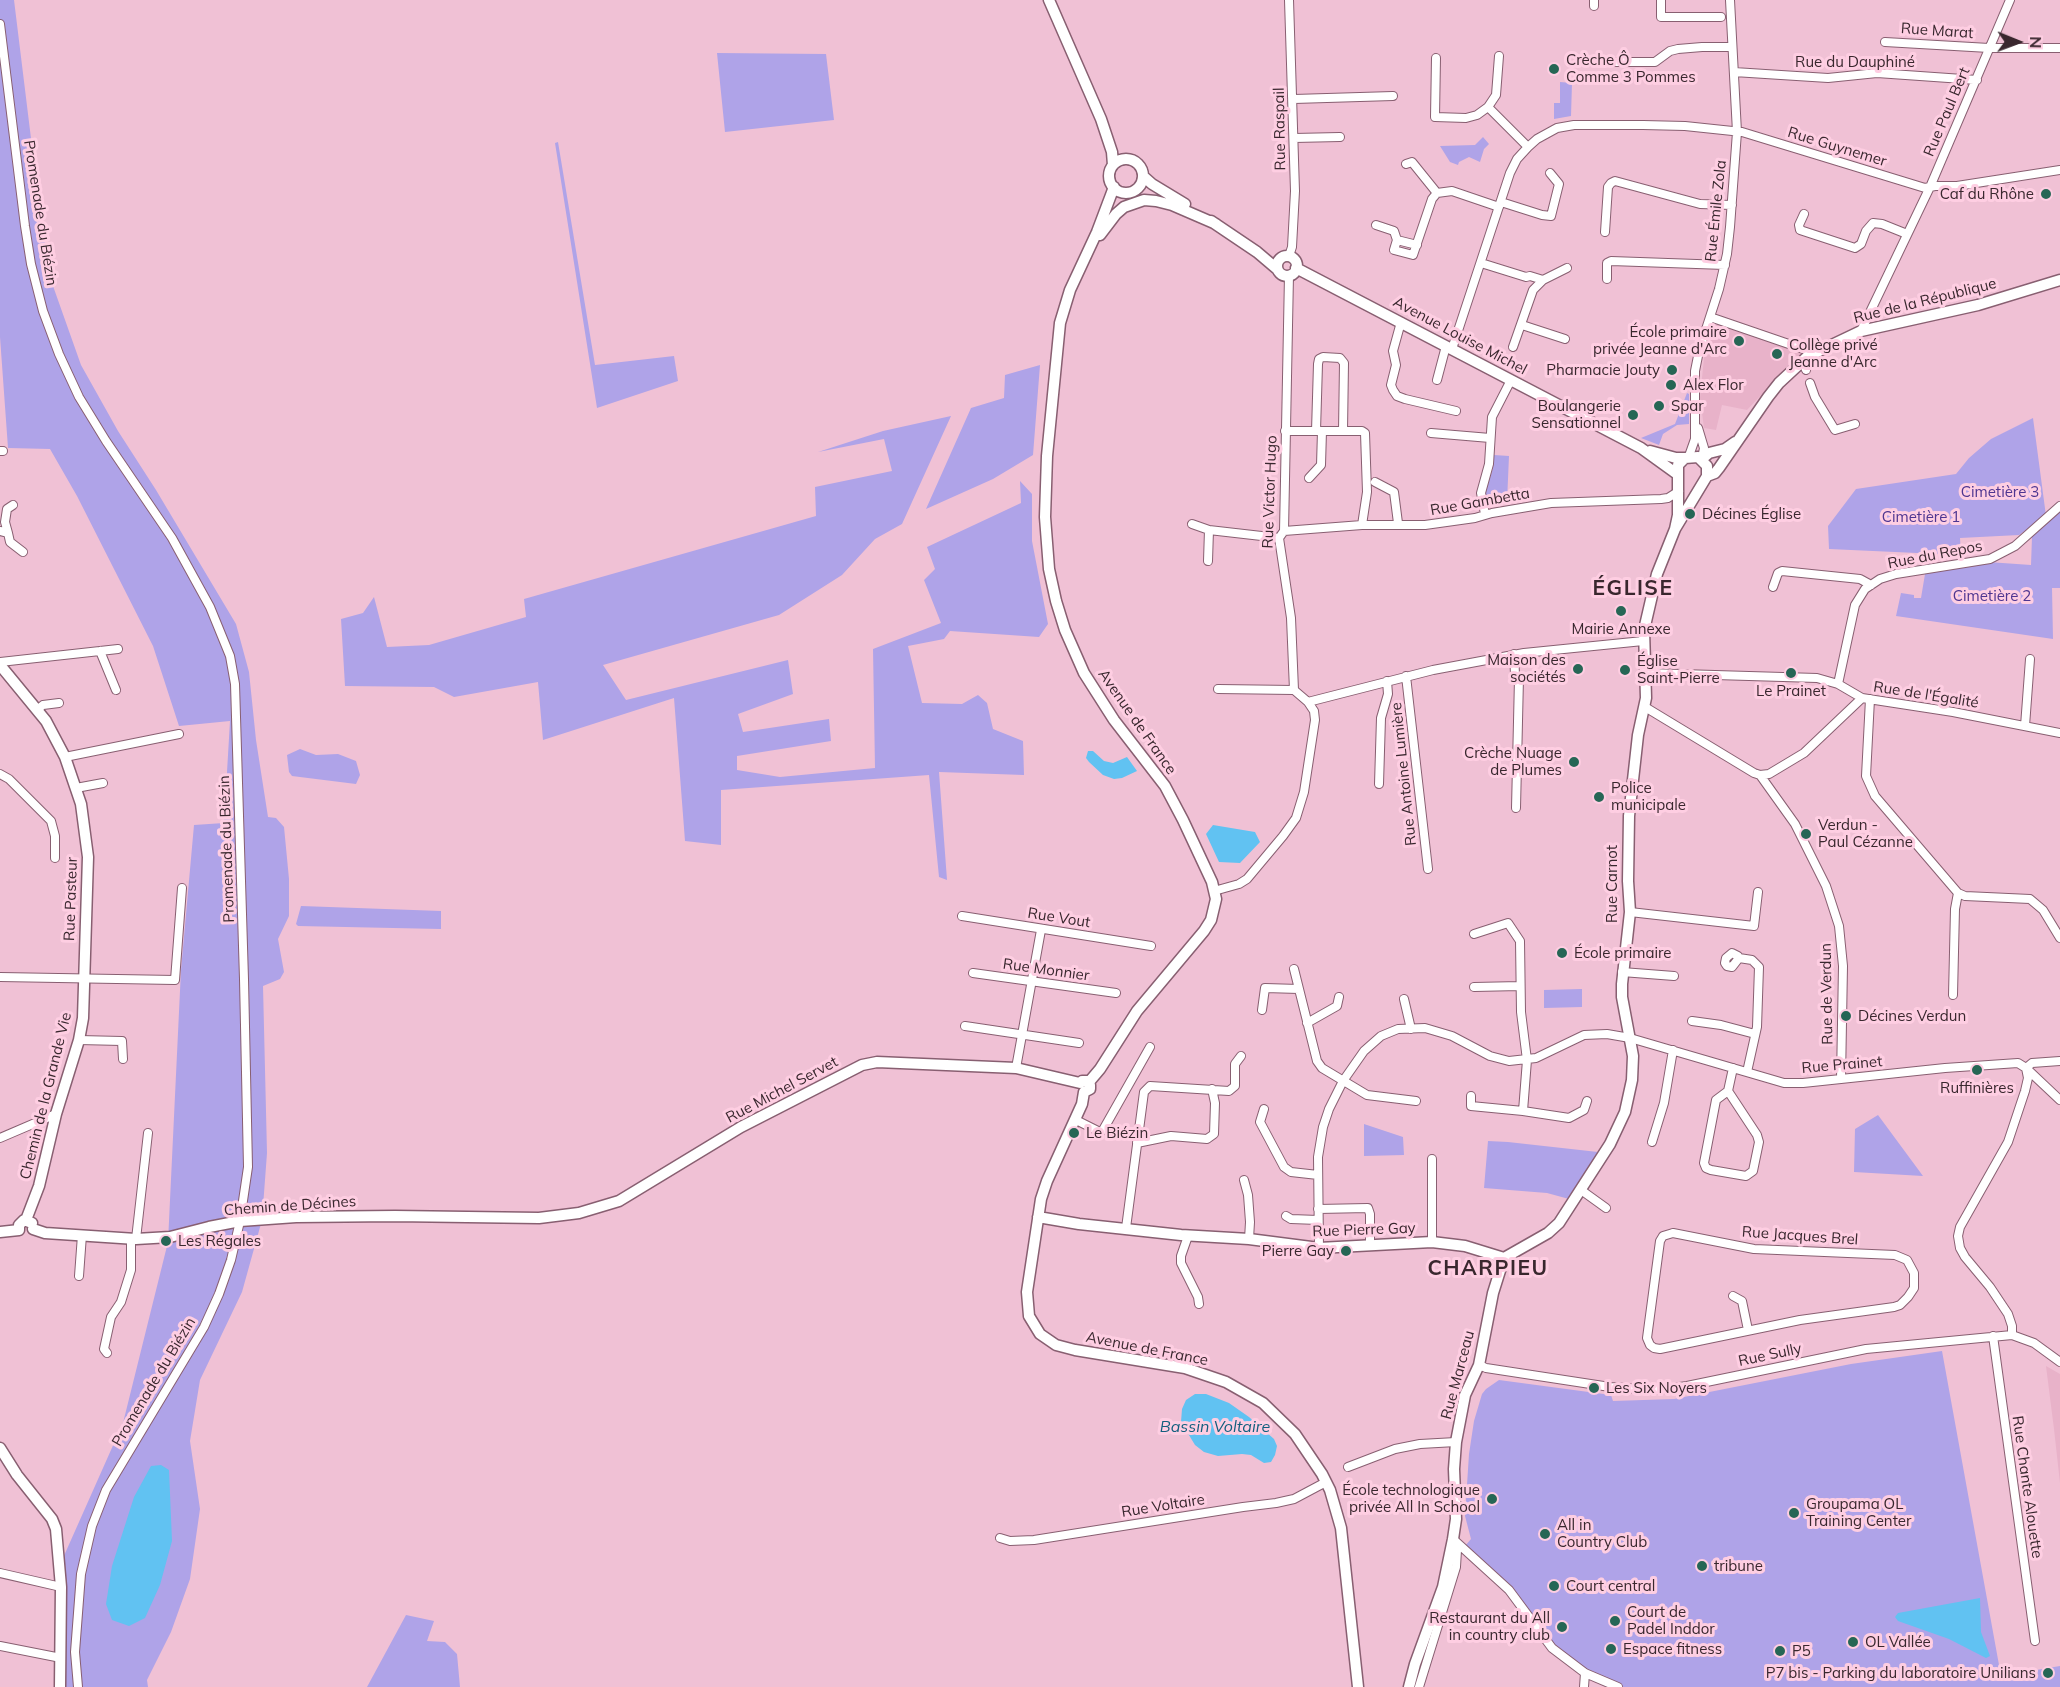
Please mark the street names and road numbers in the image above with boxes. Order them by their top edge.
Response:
street label: Rue Marat [1900,19,1974,43]
street label: Rue du Dauphiné [1795,53,1915,71]
street label: Rue Paul Bert [1920,65,1974,159]
street label: Rue Raspail [1270,87,1290,171]
street label: Rue Guynemer [1785,123,1889,171]
street label: Promenade du Biézin [20,139,60,287]
street label: Rue Émile Zola [1702,159,1730,263]
street label: Rue de la République [1852,275,1998,327]
street label: Avenue Louise Michel [1390,293,1530,379]
street label: Rue Victor Hugo [1259,435,1281,549]
street label: Rue Gambetta [1429,484,1531,520]
street label: Rue du Repos [1886,537,1984,573]
street label: Avenue de France [1094,666,1180,778]
street label: Rue de l'Égalité [1872,678,1980,712]
street label: Rue Antoine Lumière [1388,701,1420,847]
street label: Promenade du Biézin [215,775,239,923]
street label: Rue Carnot [1603,845,1621,923]
street label: Rue Pasteur [61,857,81,941]
street label: Rue Vout [1026,904,1092,932]
street label: Rue de Verdun [1817,943,1837,1045]
street label: Rue Monnier [1002,955,1090,985]
street label: Chemin de la Grande Vie [17,1011,75,1181]
street label: Rue Michel Servet [723,1053,841,1127]
street label: Rue Prainet [1801,1053,1883,1077]
street label: Chemin de Décines [223,1192,357,1220]
street label: Rue Pierre Gay [1312,1219,1416,1241]
street label: Rue Jacques Brel [1741,1223,1859,1249]
street label: Promenade du Biézin [108,1314,200,1450]
street label: Avenue de France [1084,1328,1210,1370]
street label: Rue Marceau [1437,1329,1479,1421]
street label: Rue Sully [1737,1340,1803,1370]
street label: Rue Chante Alouette [2008,1415,2046,1559]
street label: Rue Voltaire [1120,1491,1206,1521]

